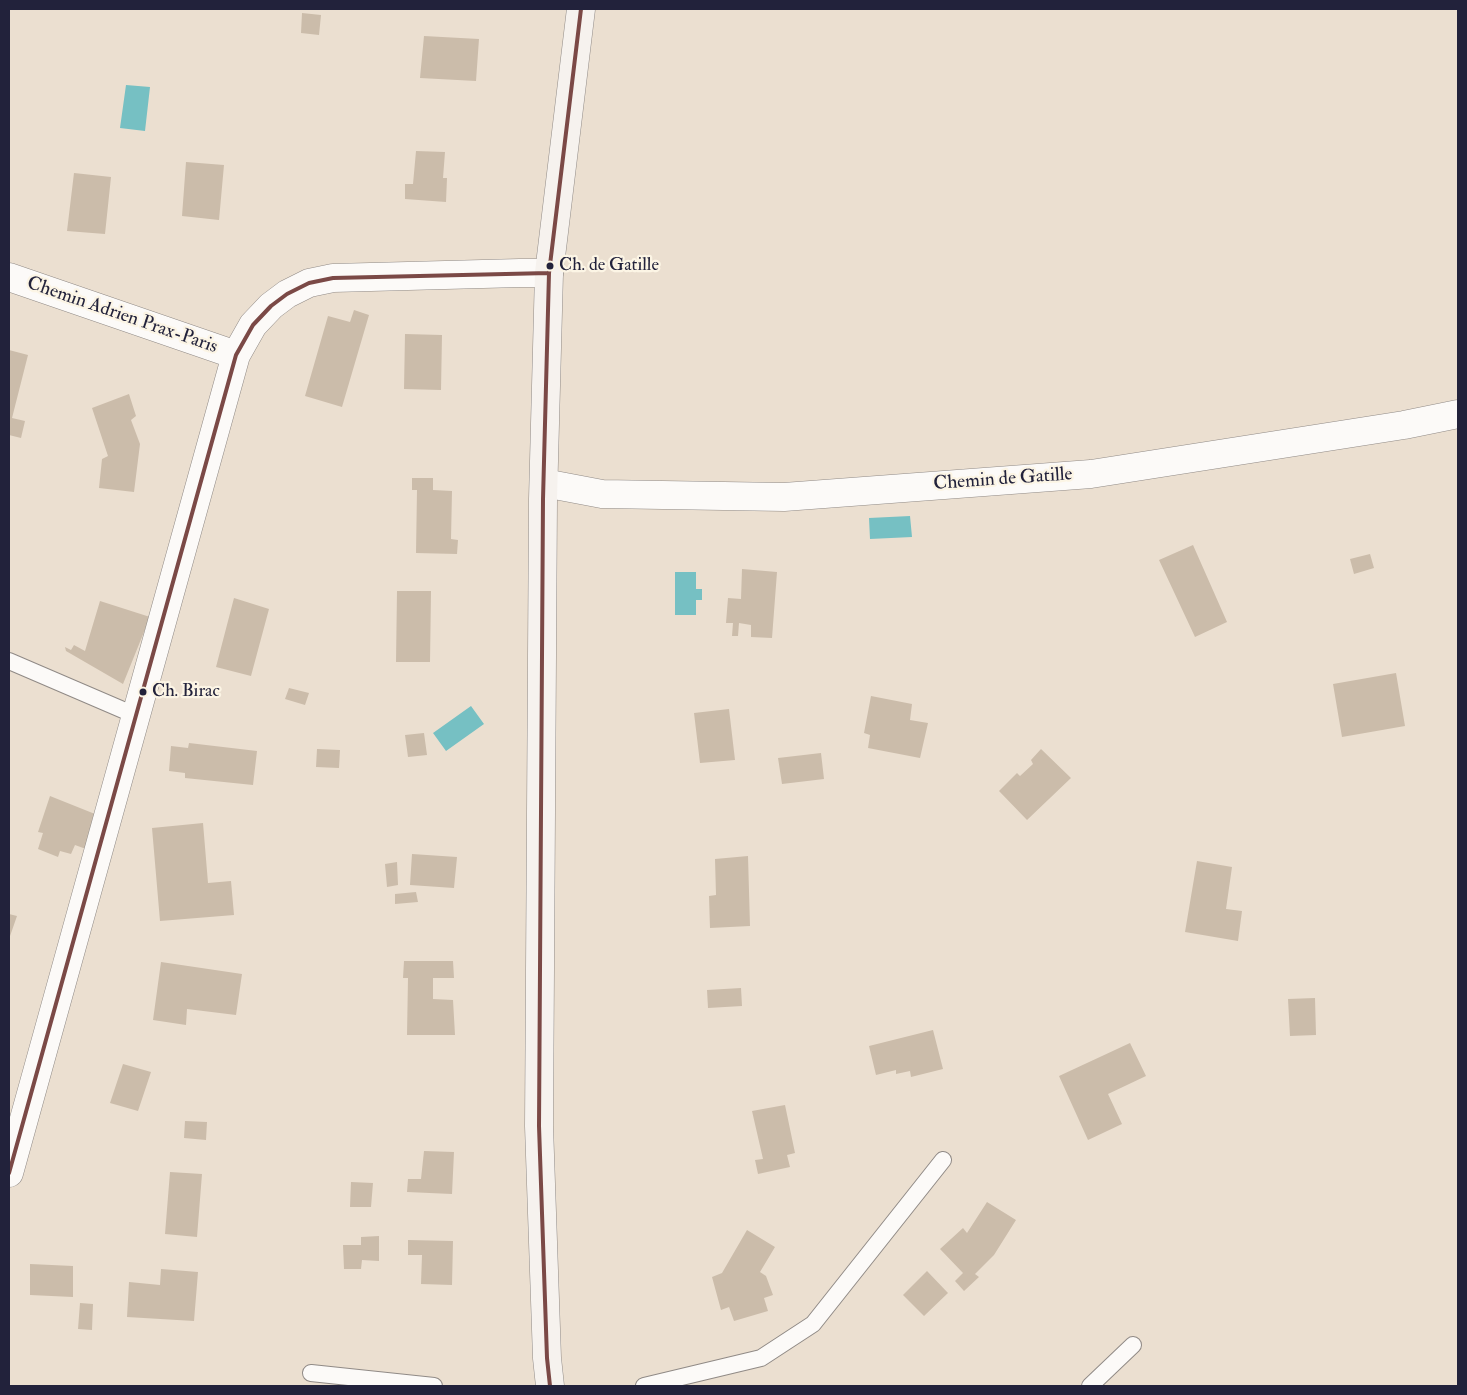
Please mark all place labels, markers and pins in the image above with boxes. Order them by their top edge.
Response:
place label: Ch. de Gatille [559,255,659,277]
marker: Ch. de Gatille [545,261,555,271]
place label: Ch. Birac [152,681,220,703]
marker: Ch. Birac [138,687,148,697]

